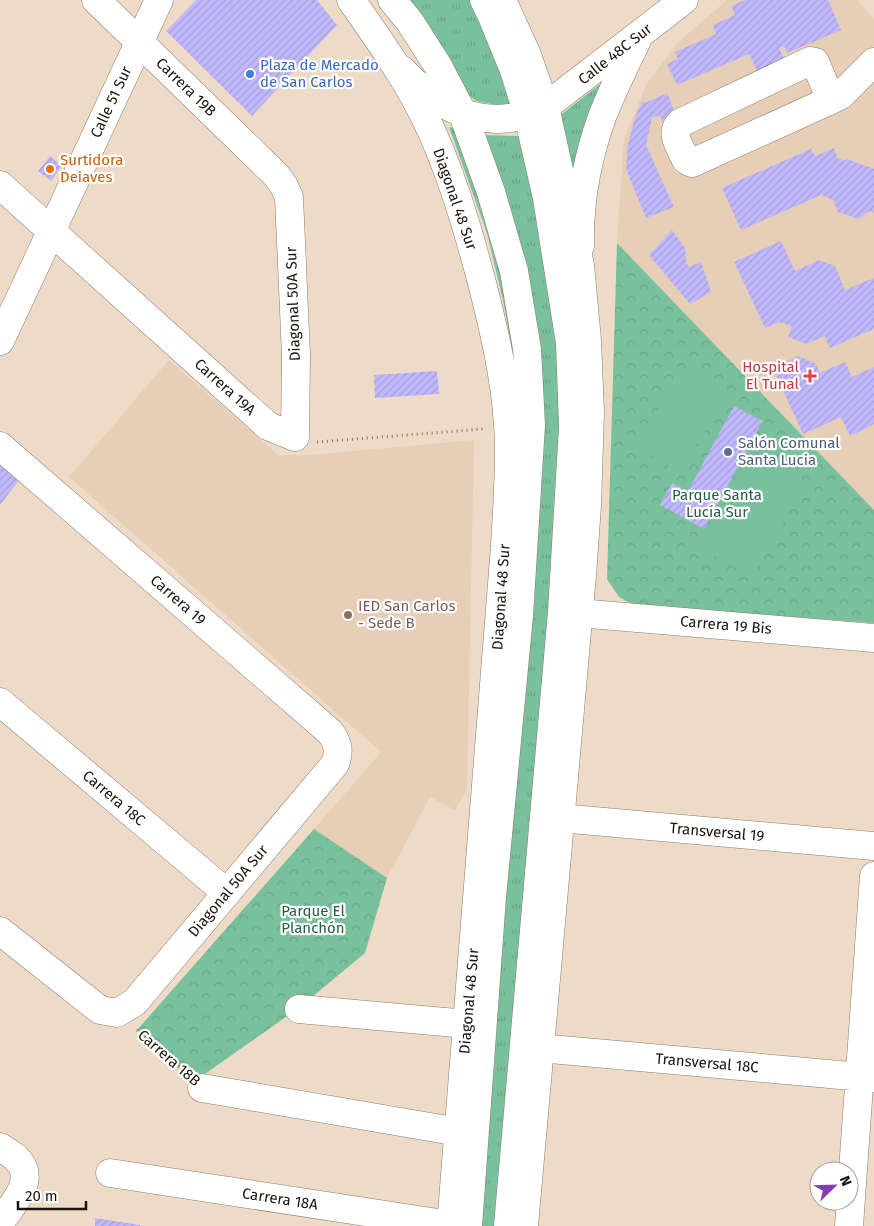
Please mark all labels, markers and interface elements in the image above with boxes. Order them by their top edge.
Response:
street label: Calle 48C Sur [575,20,656,88]
street label: Carrera 19B [152,54,220,120]
place label: Plaza de Mercado de San Carlos [260,56,379,91]
street label: Calle 51 Sur [87,63,136,141]
marker: Plaza de Mercado de San Carlos [244,68,256,80]
street label: Diagonal 48 Sur [429,146,481,252]
place label: Surtidora Deiaves [60,151,124,186]
marker: Surtidora Deiaves [44,163,56,175]
street label: Diagonal 50A Sur [282,246,304,362]
street label: Carrera 19A [191,355,260,419]
place label: Hospital El Tunal [742,358,800,393]
marker: Hospital El Tunal [803,369,817,383]
place label: Salón Comunal Santa Lucia [738,434,840,469]
marker: Salón Comunal Santa Lucia [722,446,734,458]
park label: Parque Santa Lucía Sur [672,486,762,521]
street label: Diagonal 48 Sur [488,543,514,651]
street label: Carrera 19 [147,571,209,629]
place label: IED San Carlos - Sede B [358,597,455,632]
marker: IED San Carlos - Sede B [342,609,354,621]
street label: Carrera 19 Bis [679,612,773,638]
street label: Carrera 18C [79,767,149,830]
street label: Transversal 19 [669,819,765,845]
street label: Diagonal 50A Sur [184,841,272,941]
park label: Parque El Planchón [281,902,345,937]
street label: Diagonal 48 Sur [455,947,483,1055]
street label: Carrera 18B [134,1026,204,1090]
street label: Transversal 18C [655,1050,760,1077]
north arrow [809,1161,859,1211]
text: N [836,1174,855,1189]
scale bar [18,1178,85,1210]
street label: Carrera 18A [241,1184,320,1214]
text: 20 m [25,1187,58,1205]

